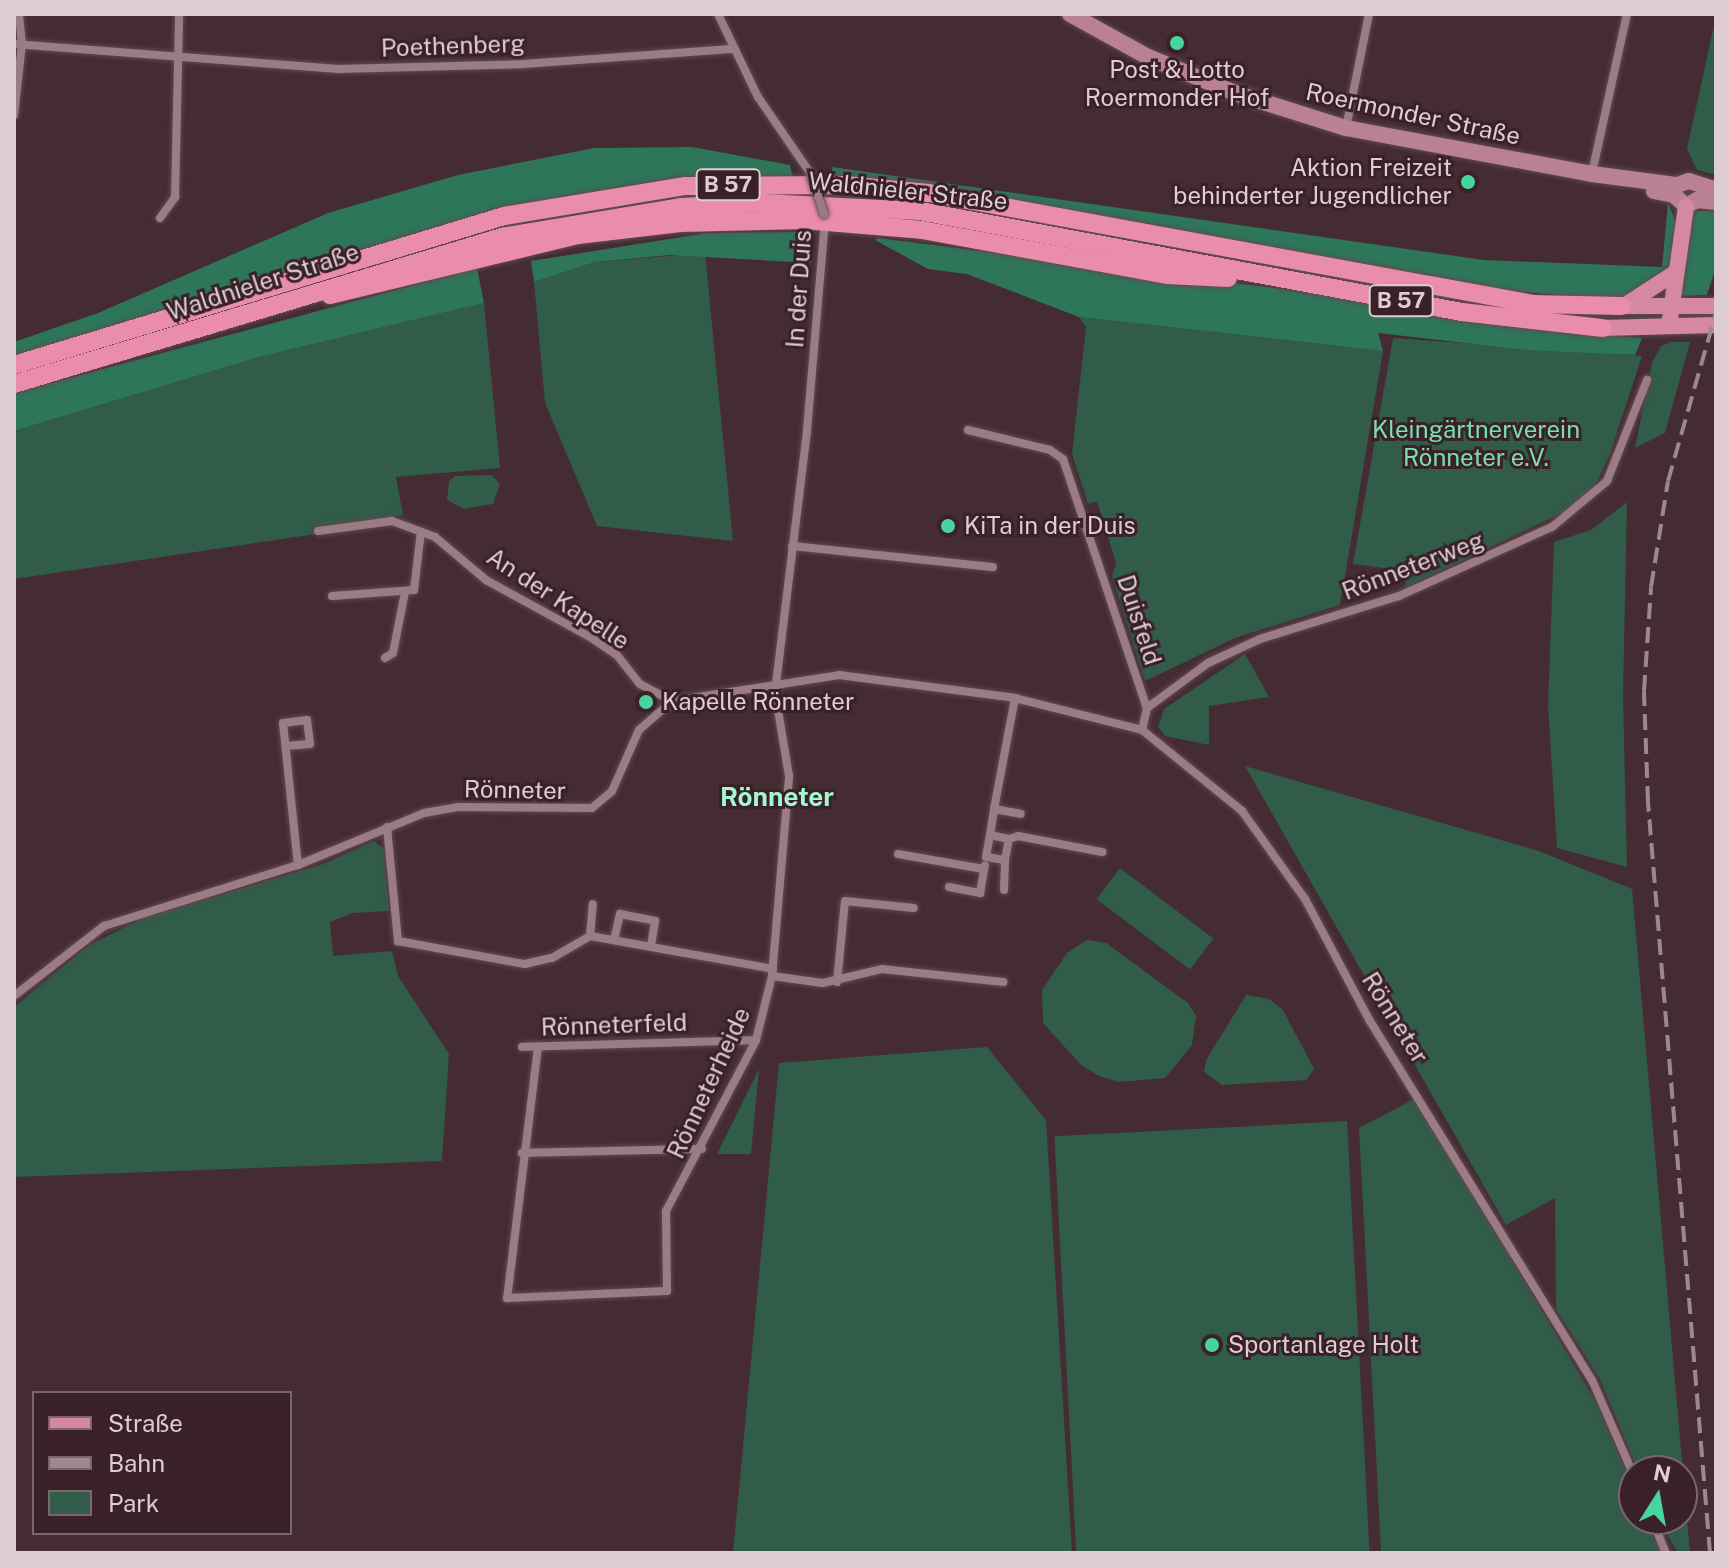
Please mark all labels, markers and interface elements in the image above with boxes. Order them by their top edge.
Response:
street label: Poethenberg [380,29,526,63]
marker: Post & Lotto Roermonder Hof [1168,34,1186,52]
place label: Post & Lotto Roermonder Hof [1085,56,1269,112]
street label: Roermonder Straße [1303,77,1523,151]
place label: Aktion Freizeit behinderter Jugendlicher [1173,154,1452,210]
street label: Waldnieler Straße [807,166,1009,216]
road number: B 57 [694,167,762,203]
marker: Aktion Freizeit behinderter Jugendlicher [1459,173,1477,191]
street label: In der Duis [781,229,817,349]
street label: Waldnieler Straße [163,237,363,327]
road number: B 57 [1367,283,1435,319]
park label: Kleingärtnerverein Rönneter e.V. [1372,416,1580,472]
place label: KiTa in der Duis [964,512,1136,540]
marker: KiTa in der Duis [939,517,957,535]
street label: Rönneterweg [1338,526,1488,606]
street label: An der Kapelle [481,542,635,656]
street label: Duisfeld [1111,571,1167,669]
place label: Kapelle Rönneter [662,688,854,716]
marker: Kapelle Rönneter [637,693,655,711]
street label: Rönneter [464,775,566,805]
district label: Rönneter [720,781,834,813]
street label: Rönneter [1356,967,1434,1069]
street label: Rönneterheide [661,1003,757,1163]
street label: Rönneterfeld [540,1008,688,1042]
place label: Sportanlage Holt [1228,1331,1419,1359]
marker: Sportanlage Holt [1203,1336,1221,1354]
legend [32,1391,292,1535]
text: Straße [108,1409,183,1437]
text: Bahn [108,1449,165,1477]
north arrow [1618,1455,1698,1535]
text: N [1651,1459,1673,1488]
text: Park [108,1489,159,1517]

